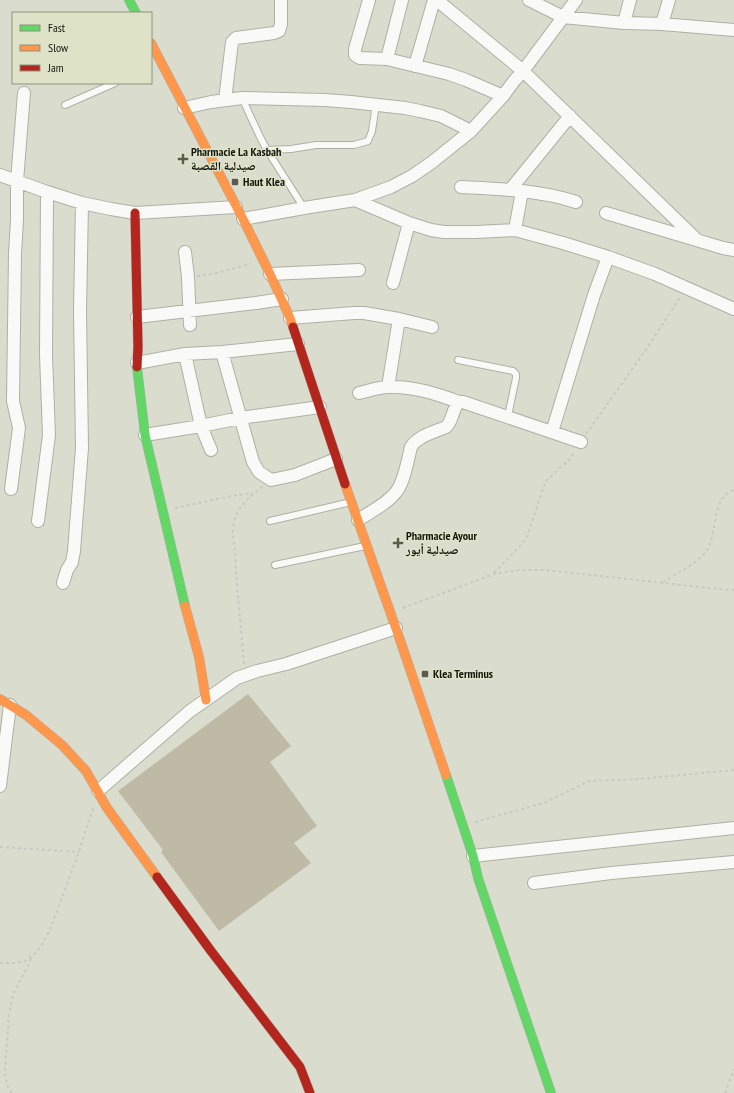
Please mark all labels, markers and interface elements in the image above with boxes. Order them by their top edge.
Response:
legend [12,12,152,84]
text: Fast [48,20,66,35]
text: Slow [48,40,69,55]
text: Jam [47,60,64,75]
place label: Pharmacie La Kasbah صيدلية القصبة [191,144,281,173]
marker: Pharmacie La Kasbah صيدلية القصبة [178,154,188,164]
place label: Haut Klea [243,174,285,189]
marker: Haut Klea [230,177,240,187]
place label: Pharmacie Ayour صيدلية أيور [405,528,477,557]
marker: Pharmacie Ayour صيدلية أيور [393,538,403,548]
place label: Klea Terminus [433,666,493,681]
marker: Klea Terminus [420,669,430,679]

